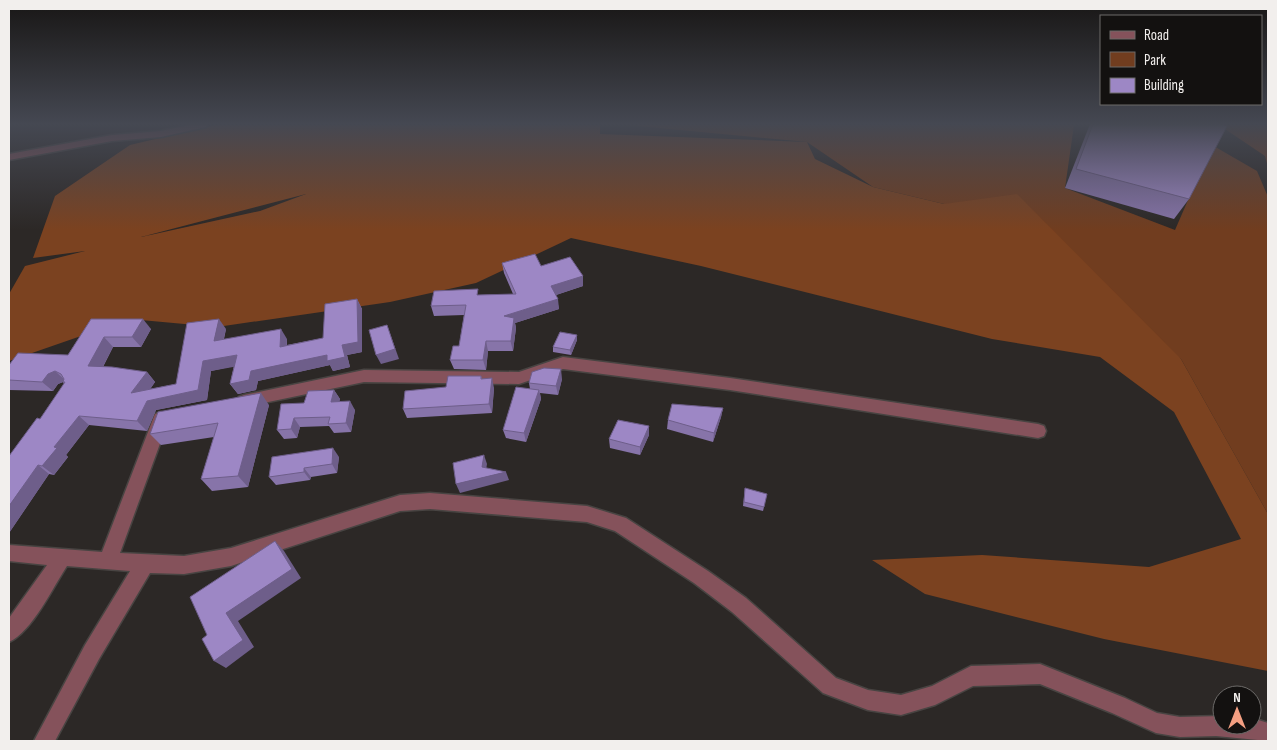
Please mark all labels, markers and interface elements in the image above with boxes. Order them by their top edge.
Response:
legend [1100,15,1262,105]
text: Road [1144,26,1169,45]
text: Park [1144,51,1166,70]
text: Building [1144,76,1184,95]
north arrow [1212,685,1262,735]
text: N [1233,689,1241,706]

